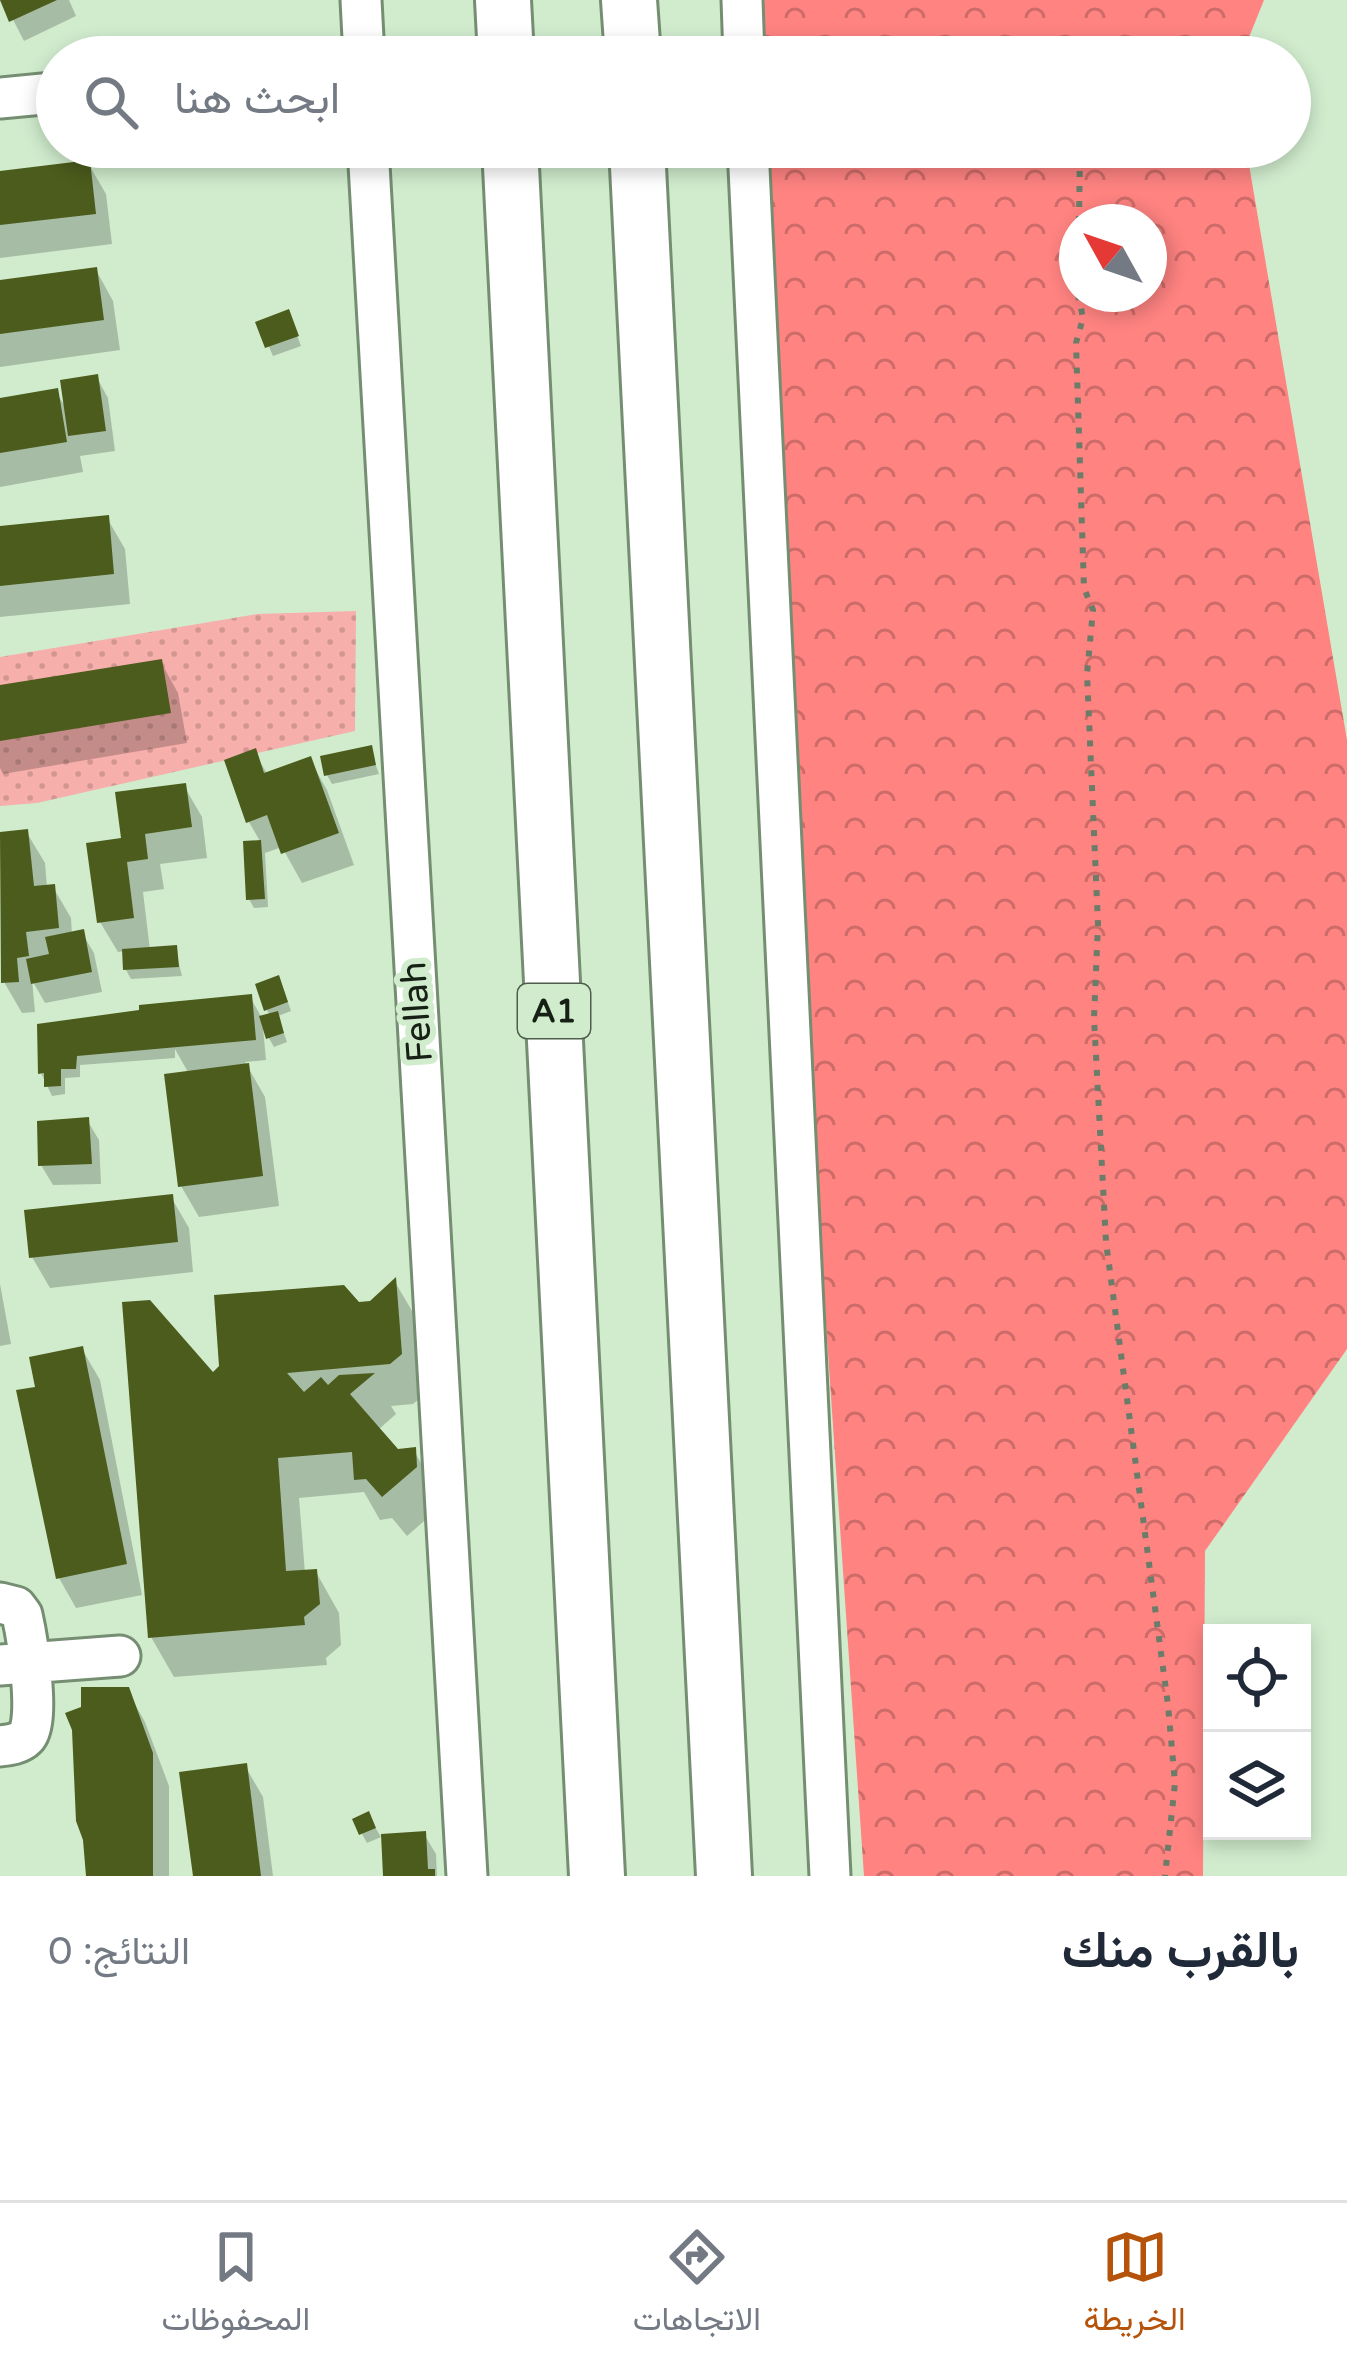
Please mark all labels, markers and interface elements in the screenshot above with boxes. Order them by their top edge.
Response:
search box [36,36,1311,168]
icon: search [78,69,144,135]
text: ابحث هنا [174,72,340,126]
north arrow [1059,204,1167,312]
street label: Fellah [392,960,442,1064]
road number: A1 [518,984,590,1038]
map controls [1203,1624,1311,1840]
button: locate [1203,1624,1311,1732]
button: layers [1203,1732,1311,1840]
text: بالقرب منك [1062,1920,1299,1982]
text: النتائج: 0 [48,1928,190,1975]
tab: المحفوظات [161,2224,310,2348]
tab: الاتجاهات [633,2224,761,2348]
tab: الخريطة [1084,2224,1186,2348]

